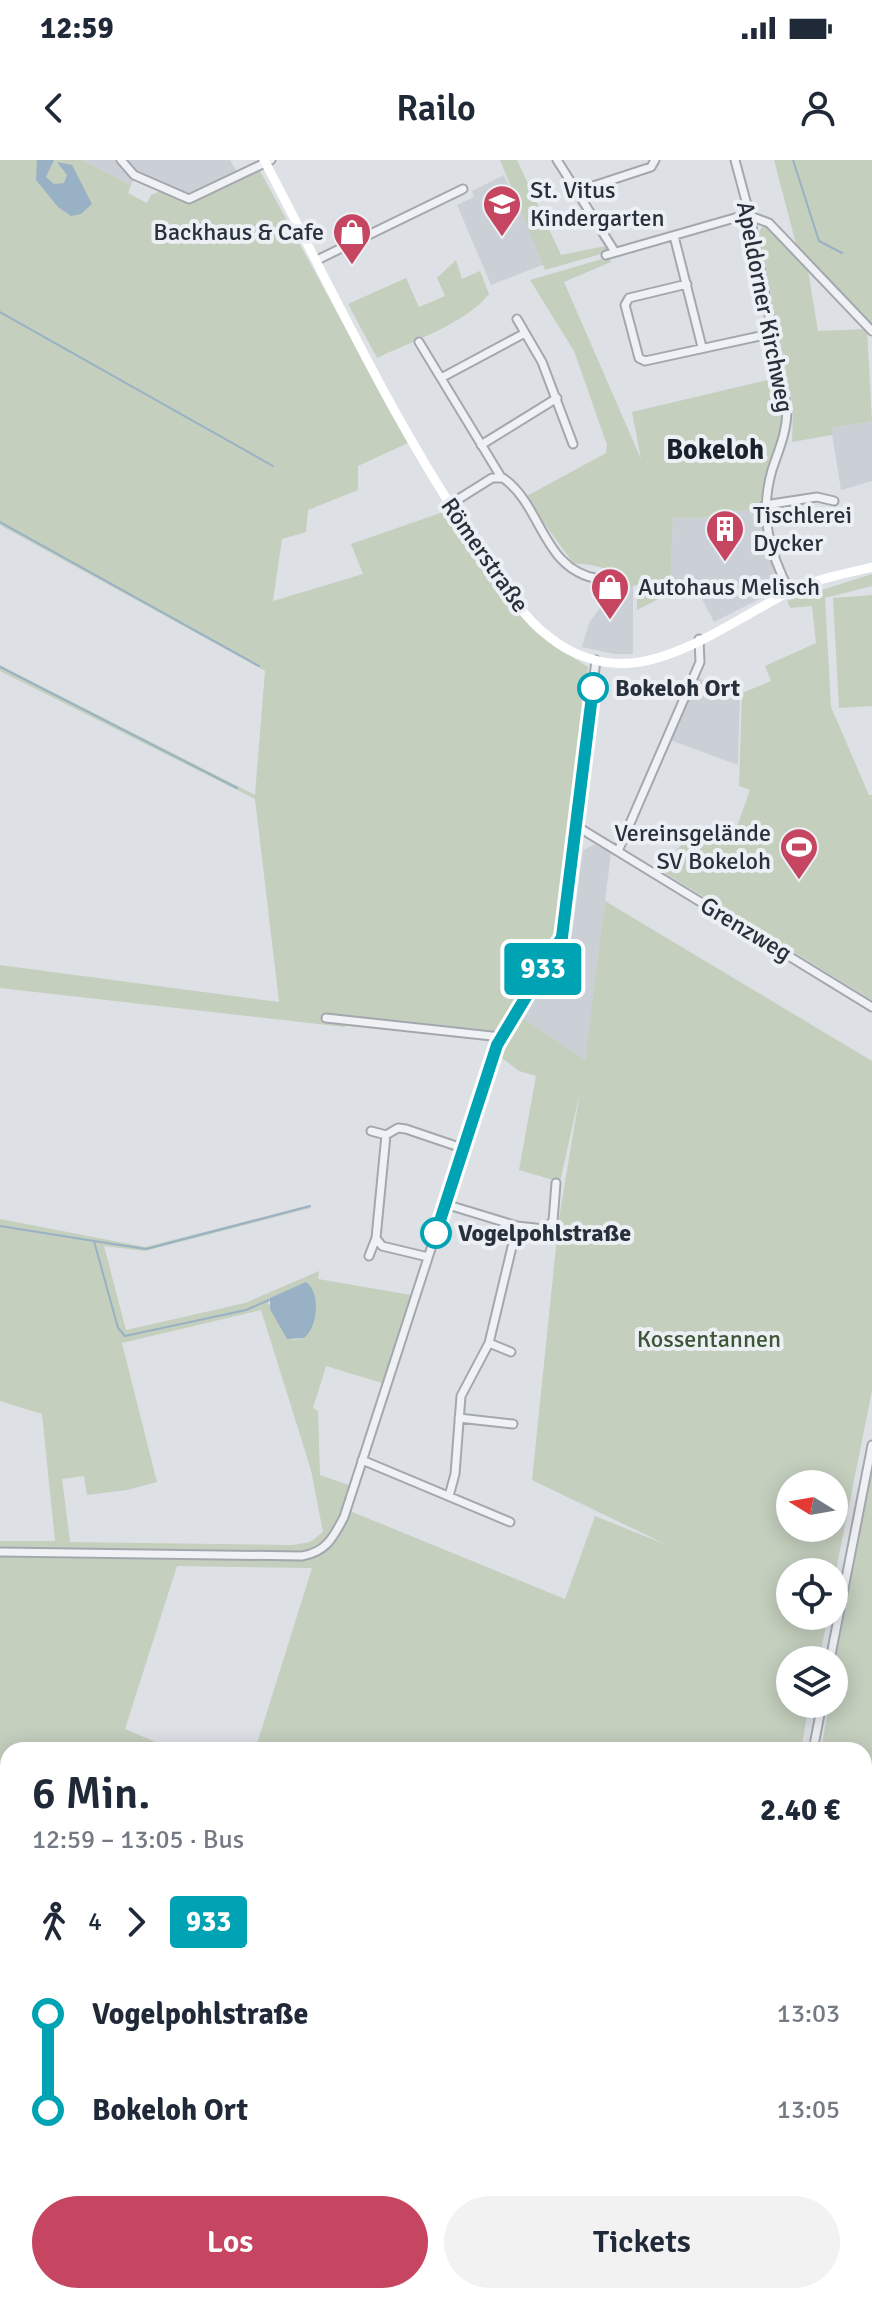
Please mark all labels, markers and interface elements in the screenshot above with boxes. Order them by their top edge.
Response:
text: 12:59 [40,10,114,47]
icon: back [32,86,76,130]
text: Railo [396,86,476,131]
icon: person [796,86,840,130]
place label: St. Vitus Kindergarten [530,175,665,233]
school or university icon: St. Vitus Kindergarten [481,183,523,238]
street label: Apeldorner Kirchweg [730,199,800,415]
shop icon: Backhaus & Cafe [331,211,373,266]
place label: Backhaus & Cafe [153,217,324,247]
district label: Bokeloh [666,433,764,467]
street label: Römerstraße [434,492,536,618]
place label: Tischlerei Dycker [753,500,852,558]
building icon: Tischlerei Dycker [704,508,746,563]
shop icon: Autohaus Melisch [589,566,631,621]
place label: Autohaus Melisch [638,572,820,602]
marker: Bokeloh Ort [578,673,608,703]
place label: Bokeloh Ort [615,673,740,703]
place label: Vereinsgelände SV Bokeloh [614,818,771,876]
sports icon: Vereinsgelände SV Bokeloh [778,826,820,881]
street label: Grenzweg [695,890,797,968]
line badge: 933 [497,943,589,995]
text: 933 [520,952,566,986]
marker: Vogelpohlstraße [421,1218,451,1248]
place label: Vogelpohlstraße [458,1218,631,1248]
park label: Kossentannen [637,1324,781,1354]
north arrow [776,1470,848,1542]
map controls [776,1470,848,1718]
button: locate [776,1558,848,1630]
button: layers [776,1646,848,1718]
text: 6 Min. [32,1767,150,1821]
text: 2.40 € [760,1792,840,1829]
text: 12:59 – 13:05 · Bus [32,1824,244,1856]
icon: walk [32,1900,76,1944]
icon: forward [114,1900,158,1944]
text: 933 [186,1905,231,1939]
text: 4 [88,1906,102,1938]
text: Vogelpohlstraße [92,1996,308,2033]
text: 13:03 [777,1998,840,2030]
text: Bokeloh Ort [92,2092,248,2129]
text: 13:05 [777,2094,840,2126]
button: Los [32,2196,428,2288]
button: Tickets [444,2196,840,2288]

